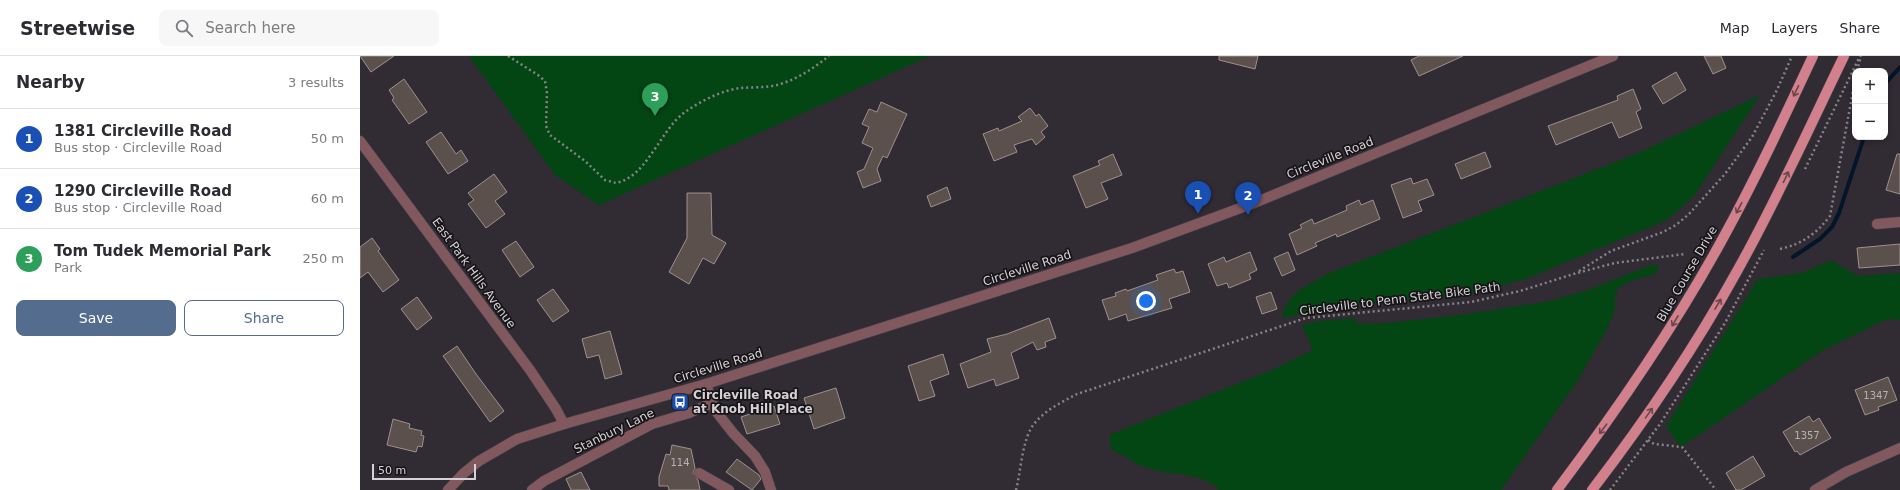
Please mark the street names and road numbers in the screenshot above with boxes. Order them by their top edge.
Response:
street label: Circleville Road [1285,134,1375,182]
street label: East Park Hills Avenue [429,215,519,331]
street label: Blue Course Drive [1654,224,1720,324]
street label: Circleville Road [981,247,1073,289]
street label: Circleville to Penn State Bike Path [1299,280,1501,318]
street label: Circleville Road [672,346,764,386]
street label: Stanbury Lane [572,406,656,456]

